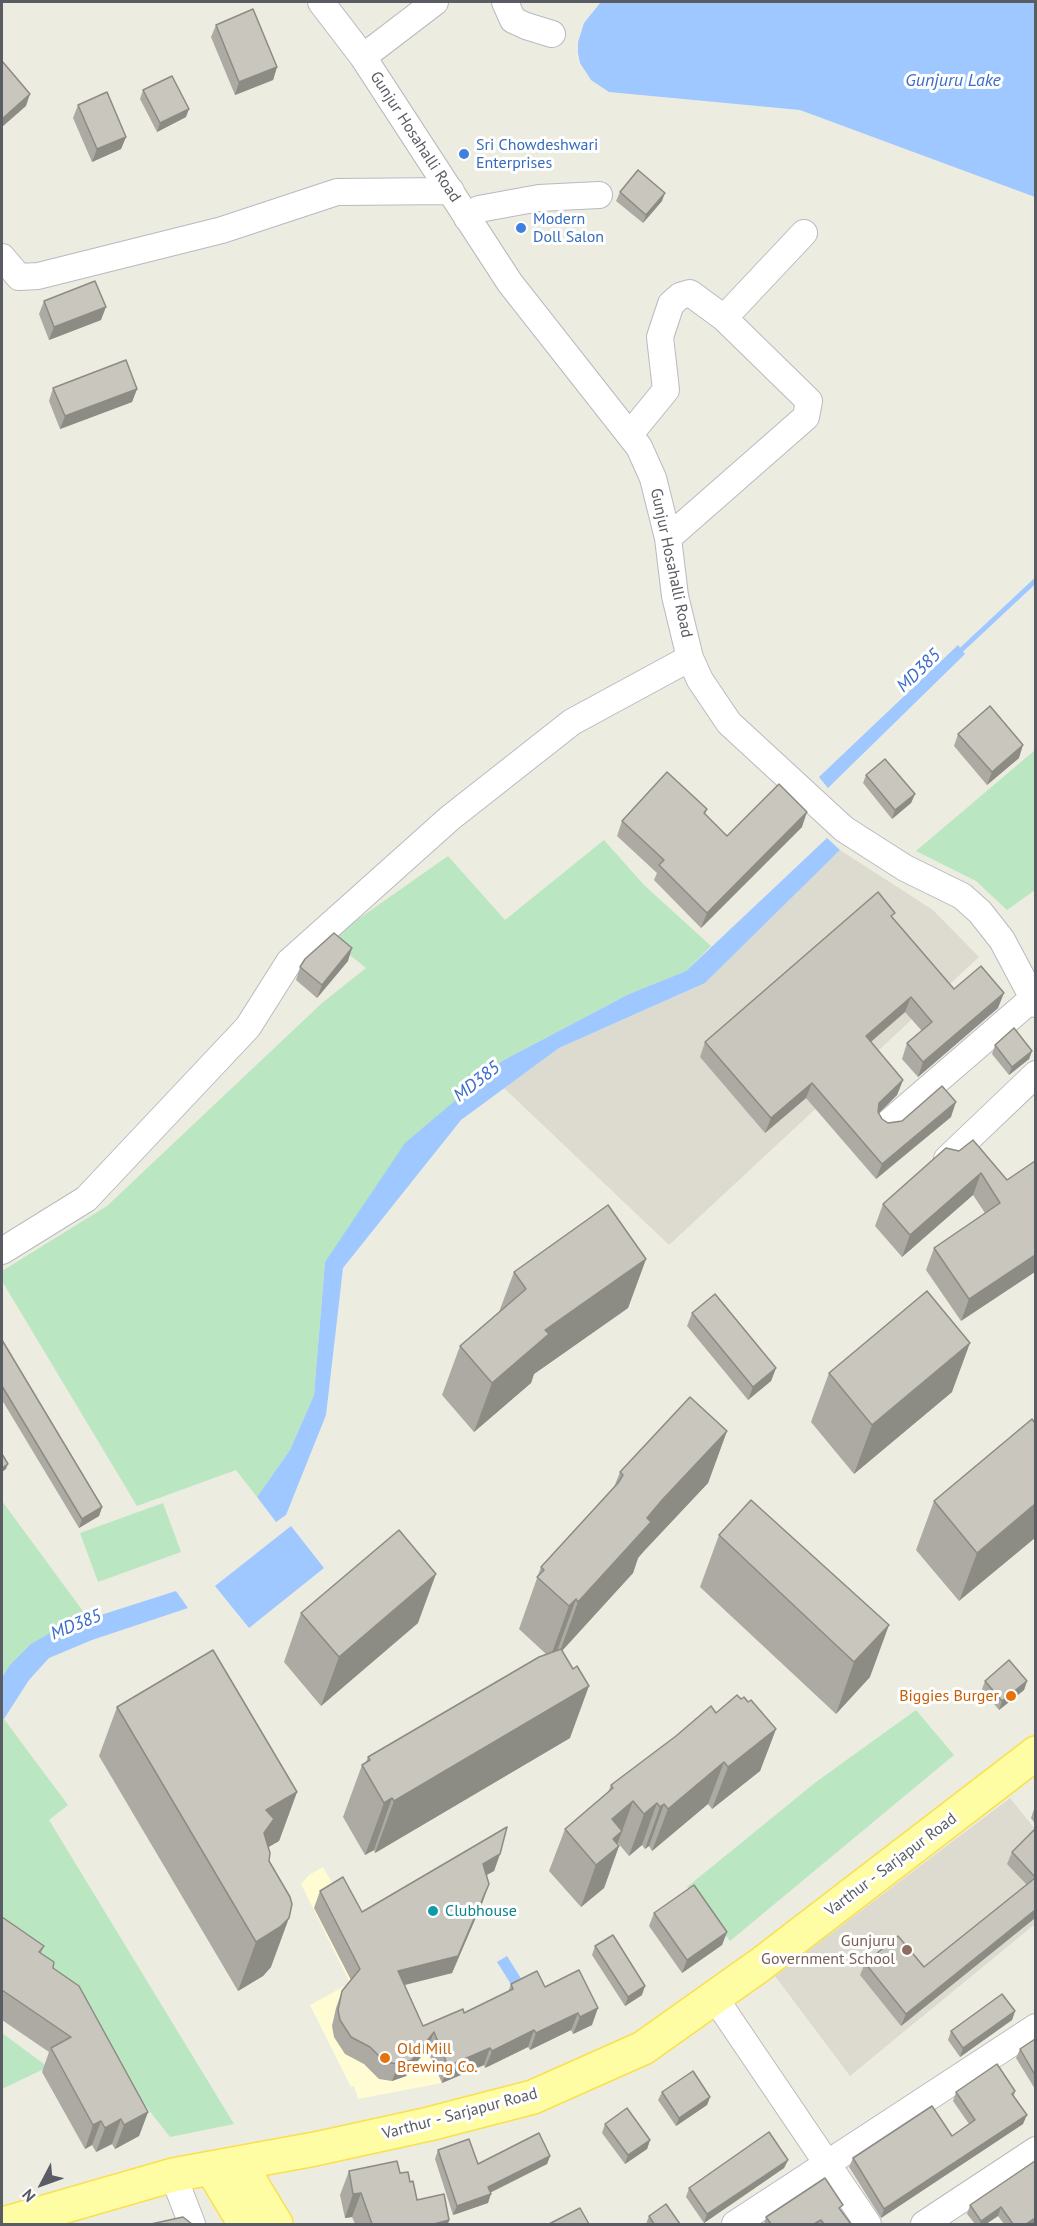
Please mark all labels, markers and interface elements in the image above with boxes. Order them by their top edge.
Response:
street label: Gunjur Hosahalli Road [365,68,465,206]
water label: Gunjuru Lake [905,70,1001,92]
place label: Sri Chowdeshwari Enterprises [476,135,598,173]
marker: Sri Chowdeshwari Enterprises [457,147,471,161]
place label: Modern Doll Salon [533,209,604,247]
marker: Modern Doll Salon [514,221,528,235]
street label: Gunjur Hosahalli Road [646,487,696,639]
water label: MD385 [892,645,946,697]
water label: MD385 [450,1057,504,1107]
water label: MD385 [47,1605,105,1645]
place label: Biggies Burger [899,1686,999,1706]
marker: Biggies Burger [1004,1689,1018,1703]
street label: Varthur - Sarjapur Road [821,1809,961,1921]
place label: Clubhouse [445,1901,517,1921]
marker: Clubhouse [426,1904,440,1918]
place label: Gunjuru Government School [761,1931,895,1969]
marker: Gunjuru Government School [900,1943,914,1957]
place label: Old Mill Brewing Co. [397,2039,478,2077]
marker: Old Mill Brewing Co. [378,2051,392,2065]
street label: Varthur - Sarjapur Road [380,2084,540,2144]
north arrow [12,2154,72,2214]
text: N [17,2185,39,2206]

